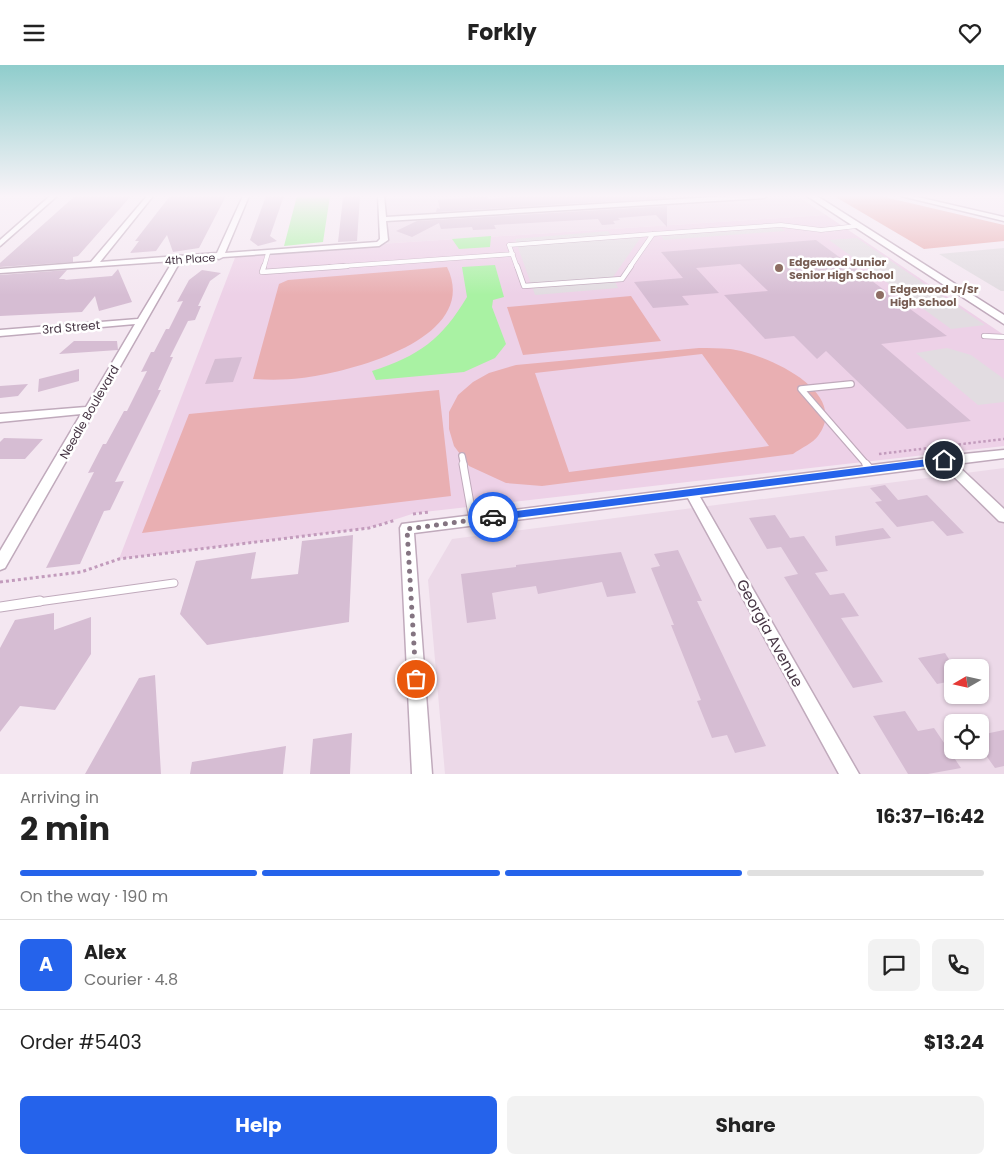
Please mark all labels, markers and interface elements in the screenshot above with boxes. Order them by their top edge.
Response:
text: Forkly [467,17,537,48]
icon: menu [20,19,48,47]
icon: heart [956,19,984,47]
street label: 4th Place [164,249,216,269]
place label: Edgewood Junior Senior High School [789,254,894,283]
marker: Edgewood Junior Senior High School [773,262,785,274]
place label: Edgewood Jr/Sr High School [890,281,979,310]
marker: Edgewood Jr/Sr High School [874,289,886,301]
street label: 3rd Street [41,316,101,338]
street label: Needle Boulevard [55,362,123,462]
pin [923,439,965,481]
icon: home [930,446,958,474]
courier [468,492,518,542]
icon: car [479,503,507,531]
street label: Georgia Avenue [732,575,808,691]
pin [395,658,437,700]
north arrow [944,659,989,704]
map controls [944,659,989,759]
icon: bag [402,665,430,693]
button: locate [944,714,989,759]
text: Arriving in [20,786,99,809]
text: 16:37–16:42 [876,803,984,830]
text: 2 min [20,806,110,851]
text: On the way · 190 m [20,885,168,908]
text: Alex [84,939,126,966]
button: chat [868,939,920,991]
button: phone [932,939,984,991]
text: A [39,951,53,978]
text: Courier · 4.8 [84,968,178,991]
text: Order #5403 [20,1029,142,1056]
text: $13.24 [924,1029,984,1056]
button: Help [20,1096,497,1154]
button: Share [507,1096,984,1154]

